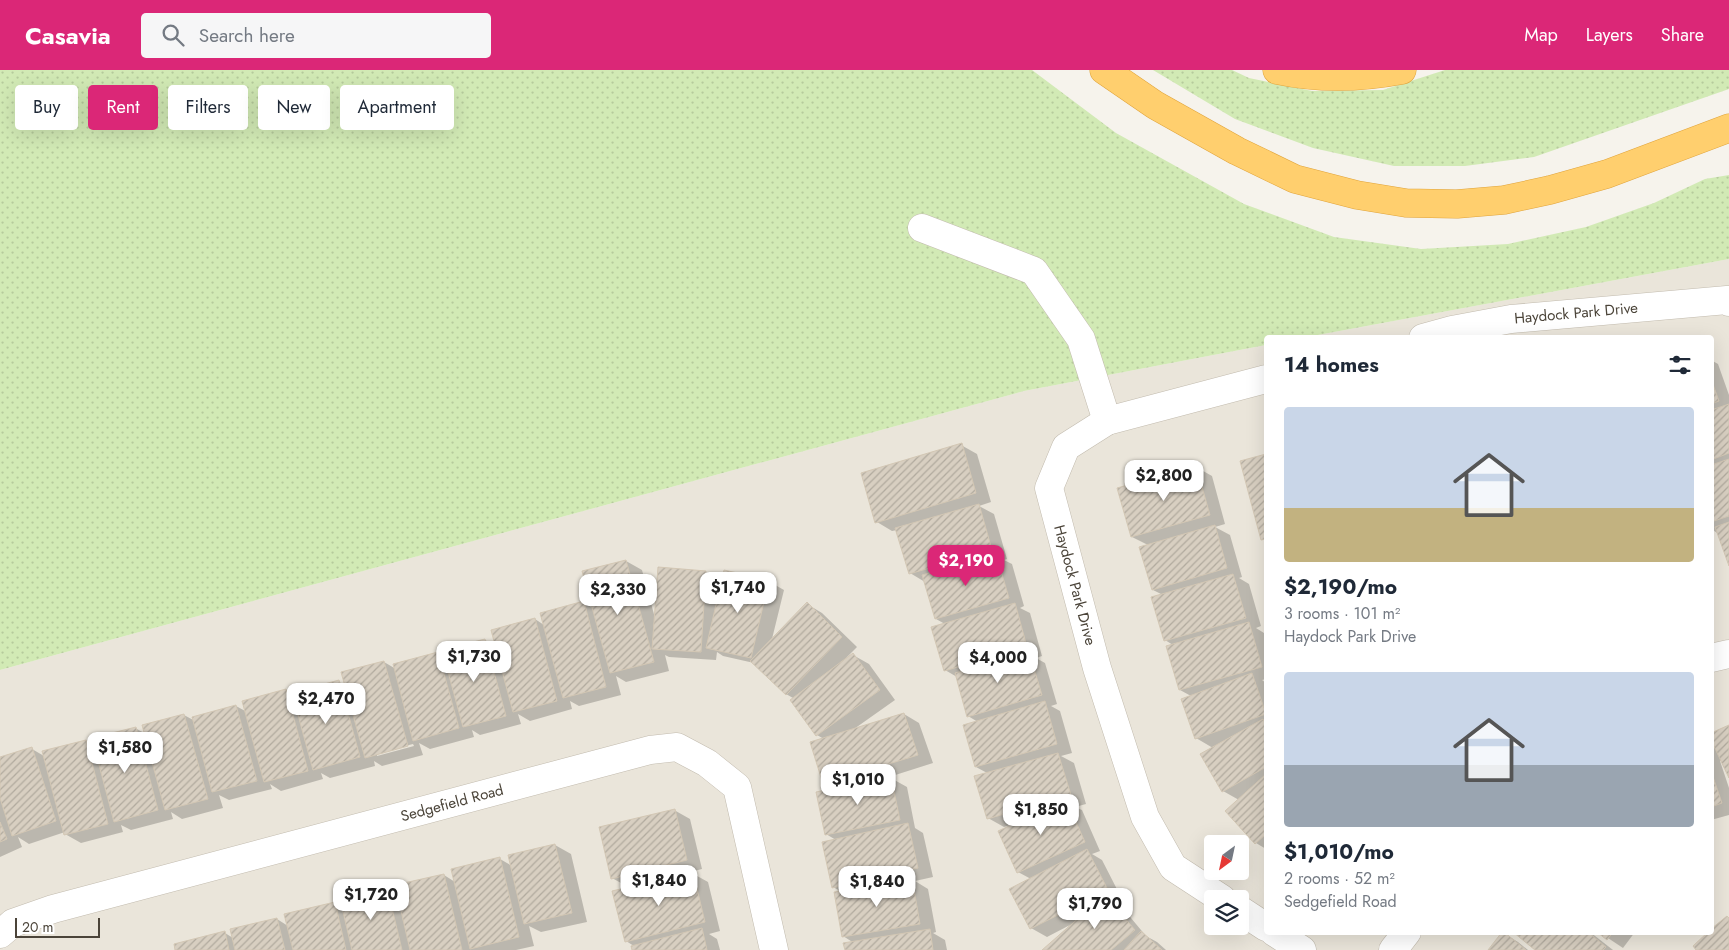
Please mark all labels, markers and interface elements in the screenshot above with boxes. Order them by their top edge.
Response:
search box [141,13,491,58]
text: Casavia [25,18,111,53]
icon: search [159,21,187,49]
text: Search here [199,22,295,49]
text: Map [1524,22,1558,48]
text: Layers [1586,22,1633,48]
text: Share [1661,22,1704,48]
chip: Buy [15,85,78,130]
chip: Rent [88,85,158,130]
chip: Filters [168,85,248,130]
chip: New [258,85,330,130]
chip: Apartment [340,85,454,130]
street label: Haydock Park Drive [1513,297,1639,329]
text: 14 homes [1284,350,1379,380]
icon: filters [1666,351,1694,379]
icon: home [1444,440,1534,530]
pin: $2,800 [1123,460,1205,502]
text: $2,800 [1136,464,1192,487]
street label: Haydock Park Drive [1048,522,1102,648]
pin: $2,190 [925,544,1007,587]
text: $2,190 [938,549,994,572]
pin: $1,740 [697,572,779,614]
text: $2,190/mo [1284,572,1397,602]
pin: $2,330 [577,574,659,616]
text: $1,740 [711,576,765,599]
text: $2,330 [590,578,646,601]
text: 3 rooms · 101 m² [1284,602,1400,625]
text: Haydock Park Drive [1284,625,1416,648]
pin: $1,730 [433,640,515,683]
pin: $4,000 [957,642,1039,684]
text: $1,730 [447,645,501,668]
text: $4,000 [969,646,1027,669]
pin: $2,470 [285,682,367,725]
text: $2,470 [297,687,355,710]
icon: home [1444,705,1534,795]
pin: $1,580 [84,732,166,774]
text: $1,580 [98,736,152,759]
pin: $1,010 [817,764,899,806]
text: $1,010 [832,768,884,791]
street label: Sedgefield Road [398,779,506,827]
pin: $1,850 [1000,794,1082,836]
text: $1,850 [1014,798,1068,821]
north arrow [1204,835,1249,880]
map controls [1204,835,1249,935]
text: $1,010/mo [1284,837,1394,867]
pin: $1,840 [618,864,700,907]
pin: $1,840 [836,866,918,908]
text: 2 rooms · 52 m² [1284,867,1395,890]
text: $1,840 [631,869,687,892]
text: $1,840 [849,870,905,893]
pin: $1,720 [330,878,412,921]
text: $1,720 [344,883,398,906]
pin: $1,790 [1054,888,1136,930]
button: layers [1204,890,1249,935]
text: Sedgefield Road [1284,890,1397,913]
text: $1,790 [1068,892,1122,915]
scale bar [15,915,100,938]
text: 20 m [22,917,54,937]

